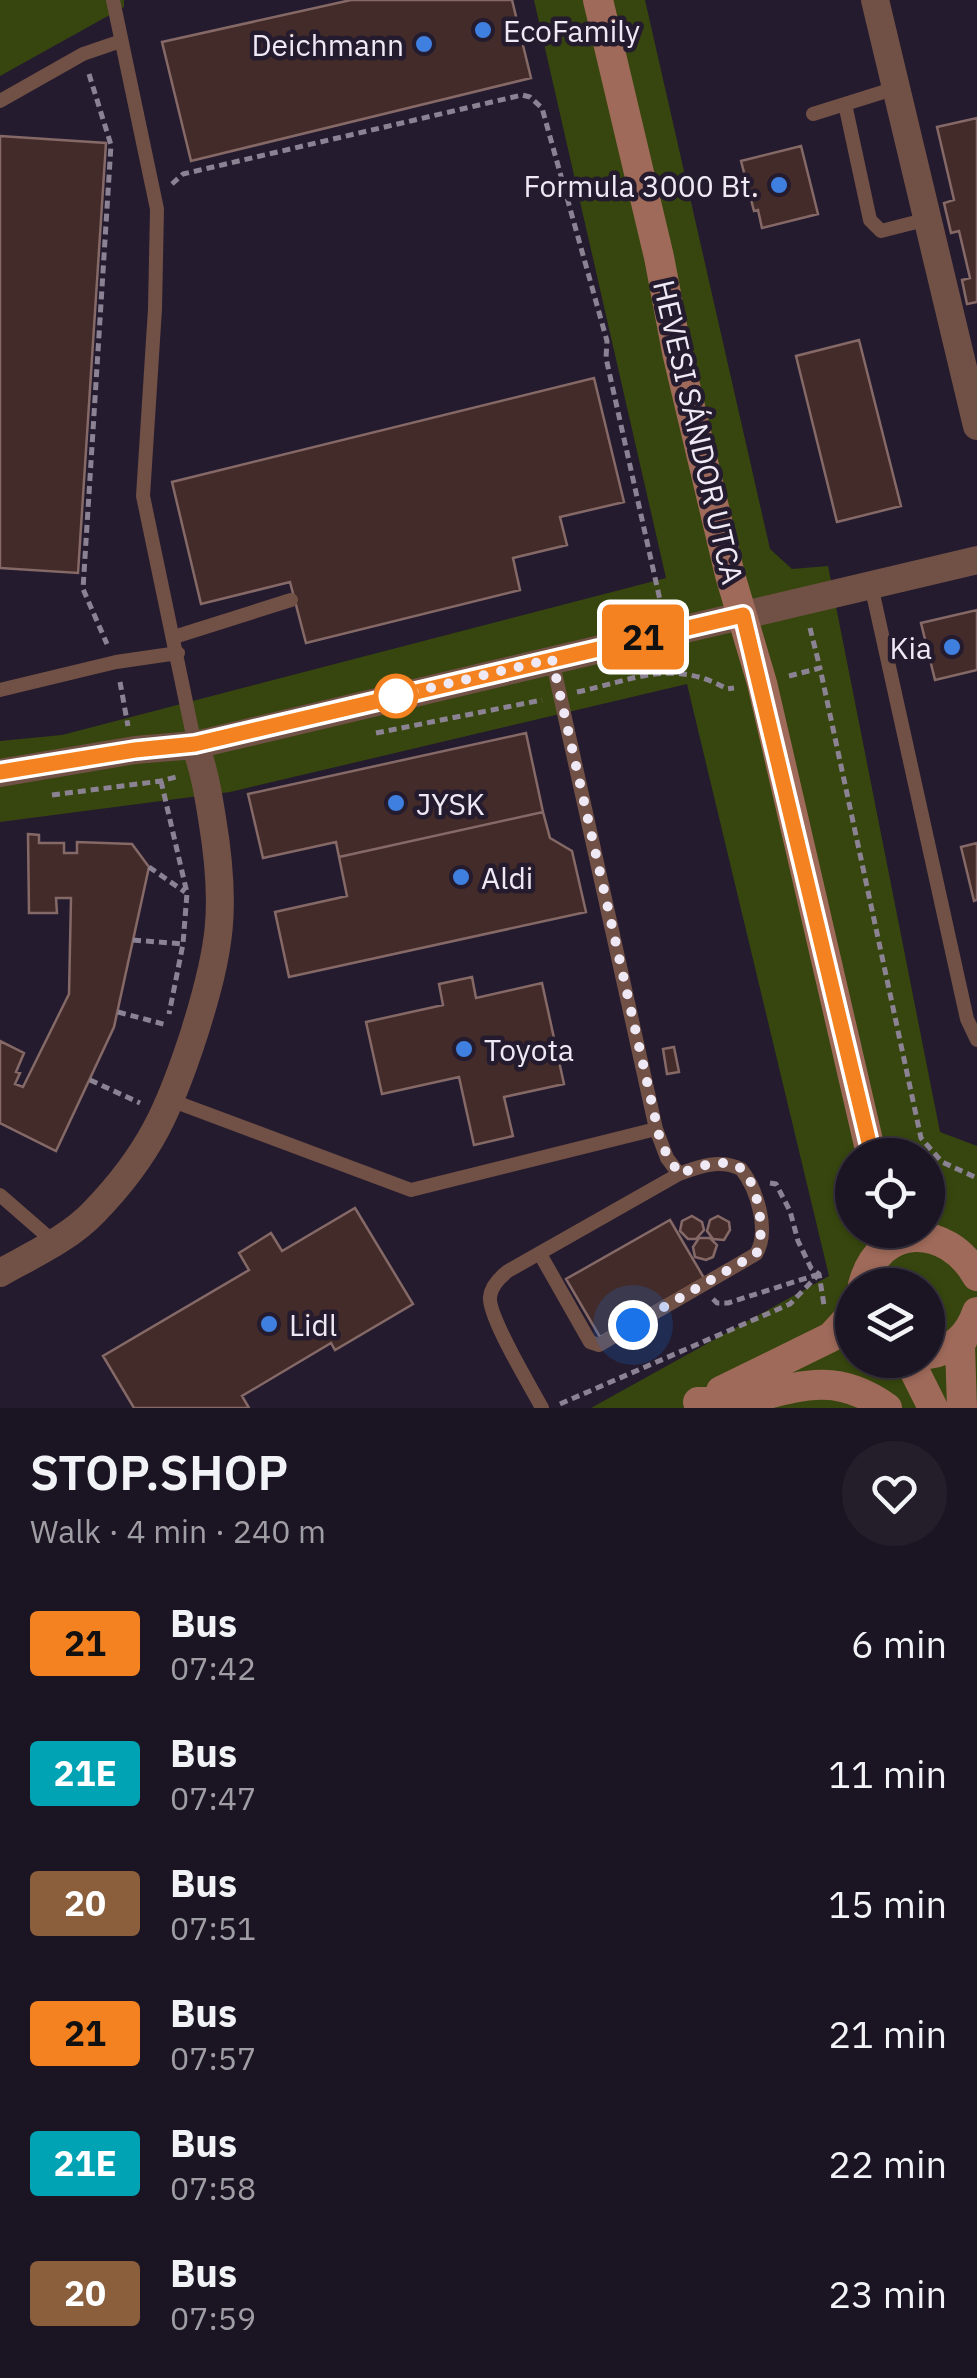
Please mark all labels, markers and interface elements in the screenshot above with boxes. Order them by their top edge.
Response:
place label: EcoFamily [503,11,640,50]
marker: EcoFamily [472,19,494,41]
place label: Deichmann [251,25,404,64]
marker: Deichmann [413,33,435,55]
place label: Formula 3000 Bt. [523,166,759,205]
marker: Formula 3000 Bt. [768,174,790,196]
street label: HEVESI SÁNDOR UTCA [645,276,753,588]
line badge: 21 [598,604,688,670]
text: 21 [622,614,664,660]
place label: Kia [889,628,932,667]
marker: Kia [941,636,963,658]
unlabelled marker [375,675,417,717]
place label: JYSK [416,784,485,823]
marker: JYSK [385,792,407,814]
place label: Aldi [481,858,533,897]
marker: Aldi [450,866,472,888]
place label: Toyota [484,1030,574,1069]
marker: Toyota [453,1038,475,1060]
map controls [835,1138,945,1378]
button: locate [835,1138,945,1248]
button: layers [835,1268,945,1378]
your location [608,1300,658,1350]
place label: Lidl [289,1305,337,1344]
marker: Lidl [258,1313,280,1335]
text: STOP.SHOP [30,1441,288,1503]
button: heart [842,1441,947,1546]
text: Walk · 4 min · 240 m [30,1510,326,1552]
text: Bus [170,1598,237,1647]
text: 6 min [851,1619,947,1668]
text: 21 [64,1620,106,1666]
text: 07:42 [170,1647,256,1689]
text: Bus [170,1728,237,1777]
text: 11 min [828,1749,947,1798]
text: 21E [53,1750,117,1796]
text: 07:47 [170,1777,256,1819]
text: Bus [170,1858,237,1907]
text: 15 min [828,1879,947,1928]
text: 20 [64,1880,106,1926]
text: 07:51 [170,1907,256,1949]
text: Bus [170,1988,237,2037]
text: 21 min [828,2009,947,2058]
text: 21 [64,2010,106,2056]
text: 07:57 [170,2037,256,2079]
text: Bus [170,2118,237,2167]
text: 22 min [828,2139,947,2188]
text: 21E [53,2140,117,2186]
text: 07:58 [170,2167,256,2209]
text: Bus [170,2248,237,2297]
text: 23 min [828,2269,947,2318]
text: 20 [64,2270,106,2316]
text: 07:59 [170,2297,256,2339]

